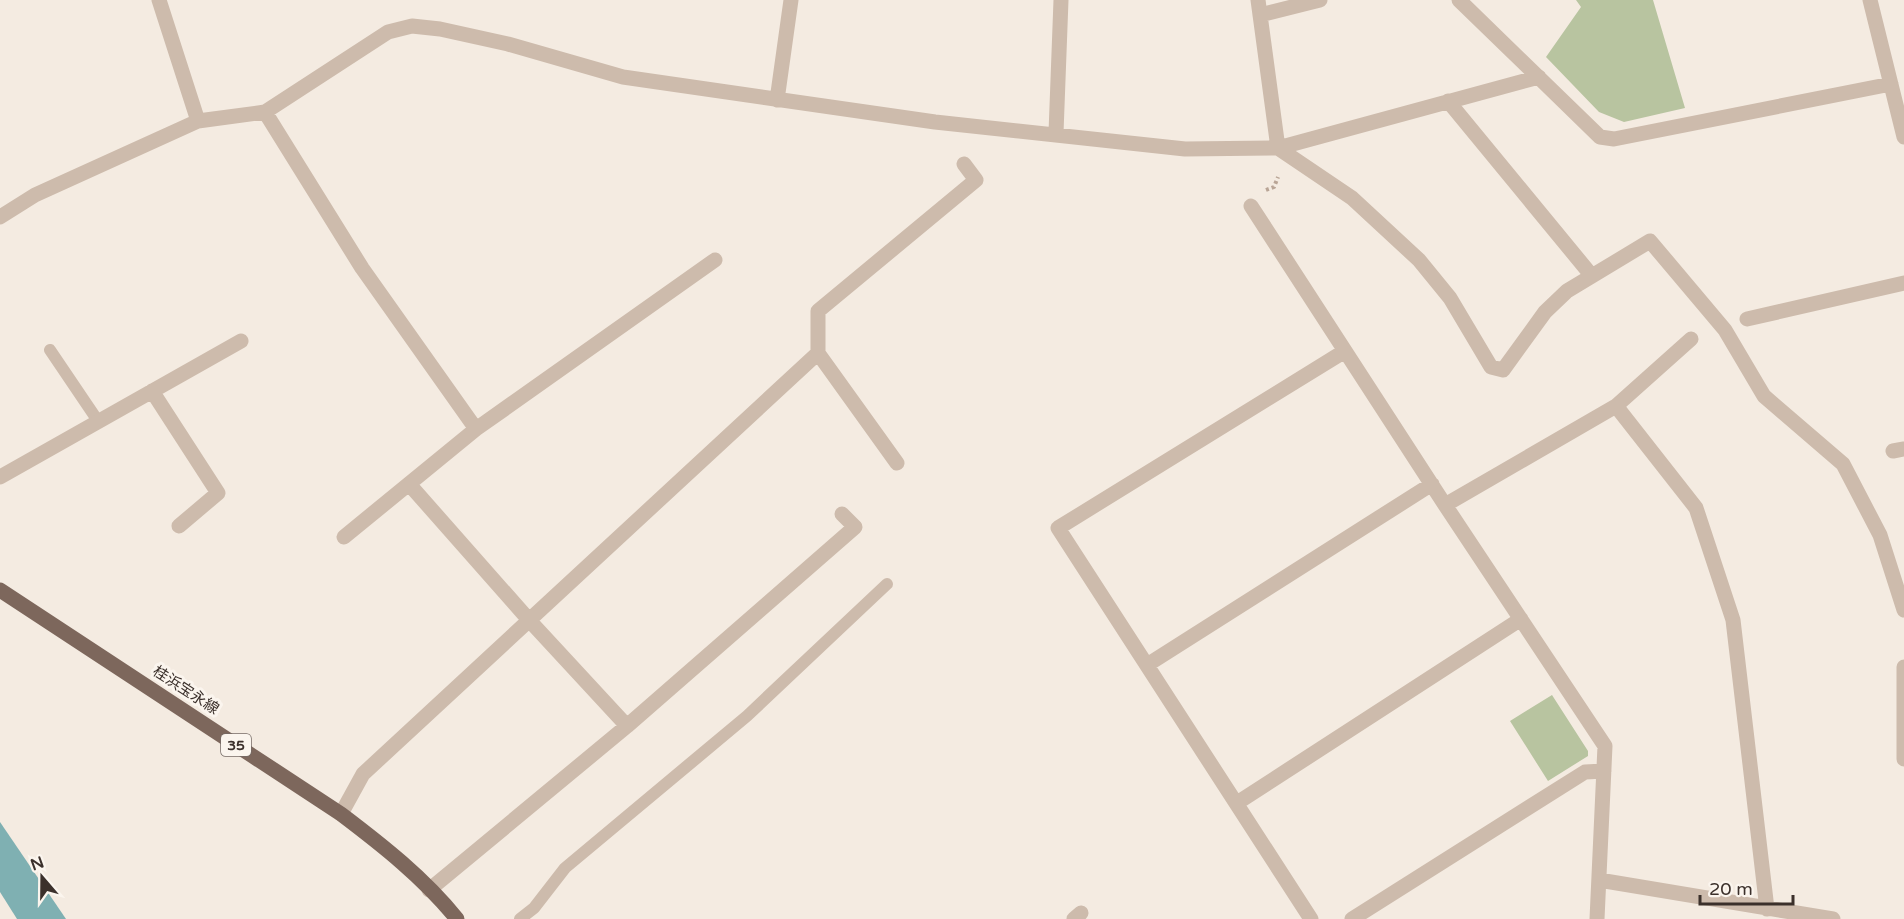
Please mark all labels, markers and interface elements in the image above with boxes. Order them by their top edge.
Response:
street label: 桂浜宝永線 [150,662,222,718]
road number: 35 [221,734,251,756]
north arrow [12,847,72,907]
text: N [28,852,47,875]
scale bar [1700,868,1793,906]
text: 20 m [1709,878,1753,900]

